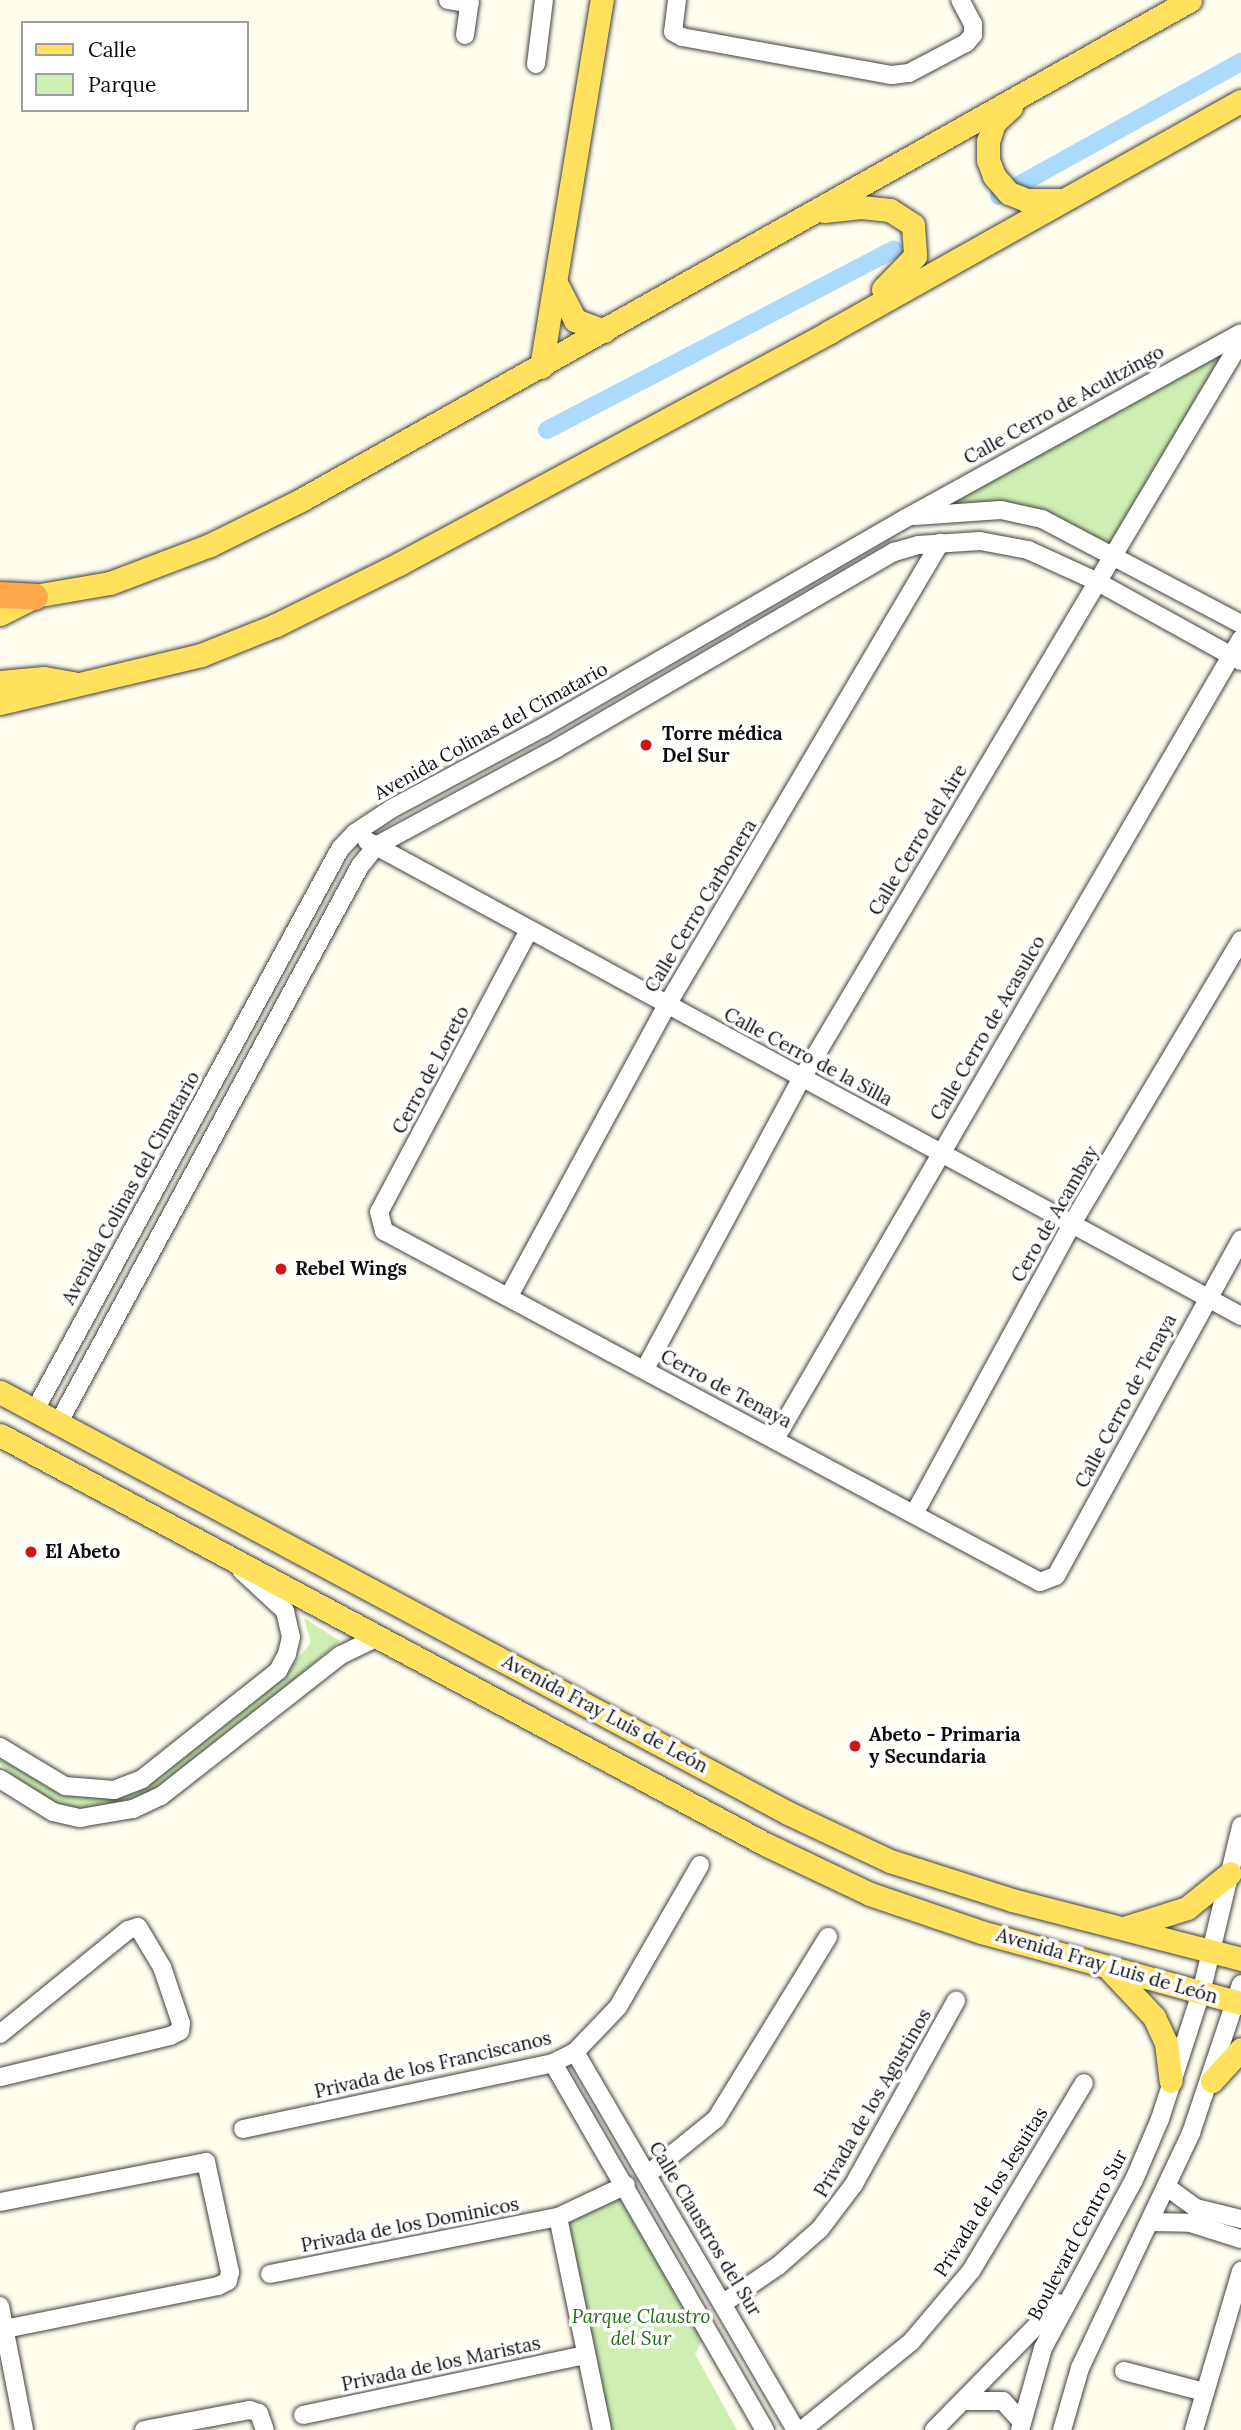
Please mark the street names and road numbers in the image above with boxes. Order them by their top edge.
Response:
street label: Calle Cerro de Acultzingo [960,340,1168,470]
street label: Avenida Colinas del Cimatario [370,657,612,805]
street label: Calle Cerro del Aire [864,760,972,920]
street label: Calle Cerro Carbonera [640,815,762,997]
street label: Calle Cerro de Acasulco [926,932,1050,1124]
street label: Cerro de Loreto [388,1002,474,1138]
street label: Calle Cerro de la Silla [720,1003,896,1111]
street label: Avenida Colinas del Cimatario [57,1067,205,1309]
street label: Cero de Acambay [1007,1142,1103,1286]
street label: Calle Cerro de Tenaya [1070,1310,1182,1492]
street label: Cerro de Tenaya [657,1345,795,1433]
street label: Avenida Fray Luis de León [498,1650,712,1778]
street label: Avenida Fray Luis de León [994,1923,1220,2009]
street label: Privada de los Agustinos [810,2005,936,2201]
street label: Privada de los Franciscanos [312,2027,554,2103]
street label: Privada de los Jesuitas [929,2103,1053,2281]
street label: Calle Claustros del Sur [644,2138,766,2320]
street label: Boulevard Centro Sur [1023,2146,1133,2324]
street label: Privada de los Dominicos [299,2193,521,2257]
street label: Privada de los Maristas [339,2332,543,2396]

